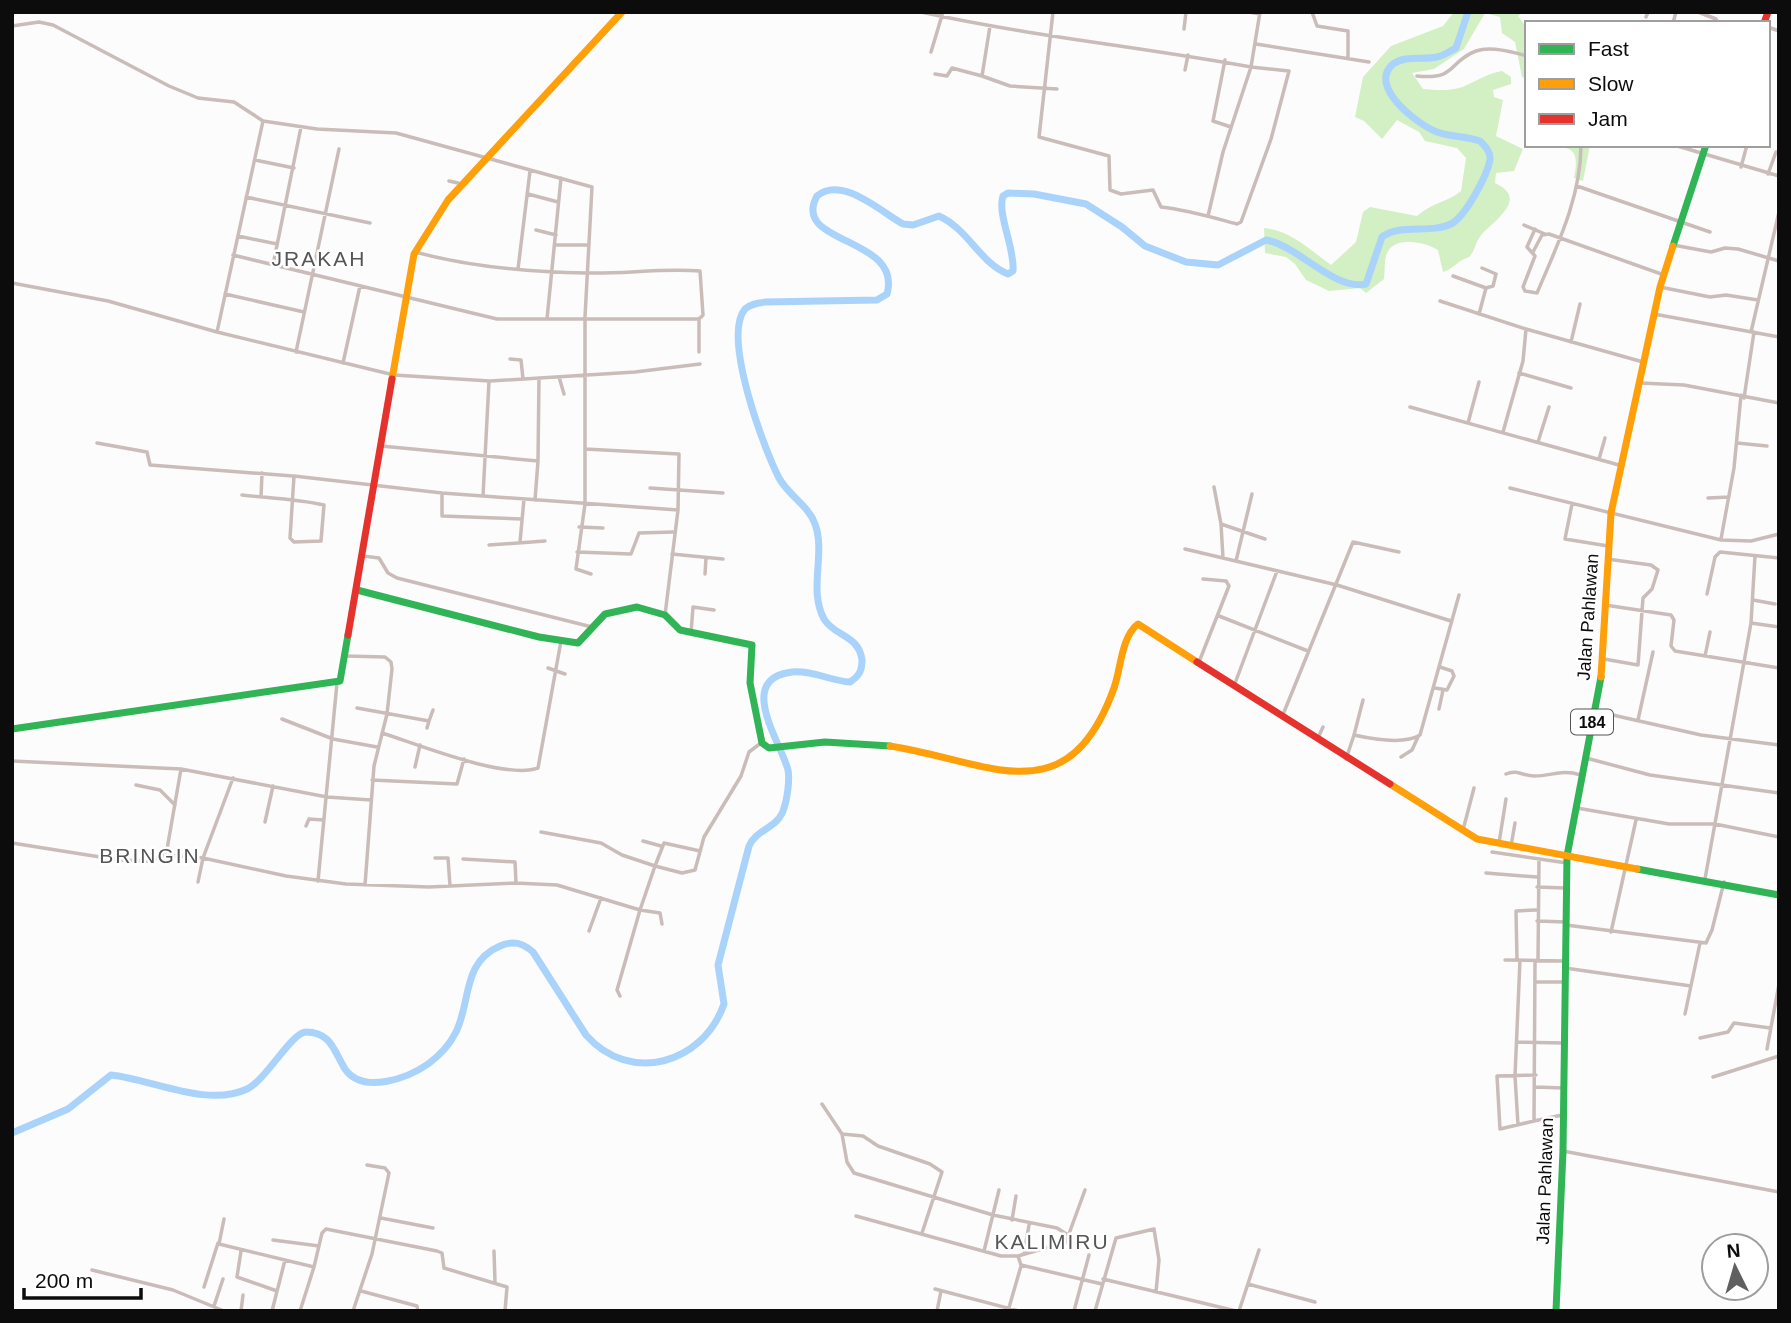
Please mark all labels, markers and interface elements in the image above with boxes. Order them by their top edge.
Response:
legend [1525,21,1770,147]
text: Fast [1588,37,1629,60]
text: Slow [1588,72,1634,95]
text: Jam [1588,107,1628,130]
district label: JRAKAH [272,247,366,270]
street label: Jalan Pahlawan [1574,553,1602,681]
road number: 184 [1571,709,1613,734]
district label: BRINGIN [99,844,201,867]
street label: Jalan Pahlawan [1533,1117,1557,1245]
district label: KALIMIRU [994,1230,1110,1253]
north arrow [1700,1232,1770,1302]
text: N [1726,1240,1741,1262]
scale bar [24,1256,142,1300]
text: 200 m [35,1269,93,1292]

